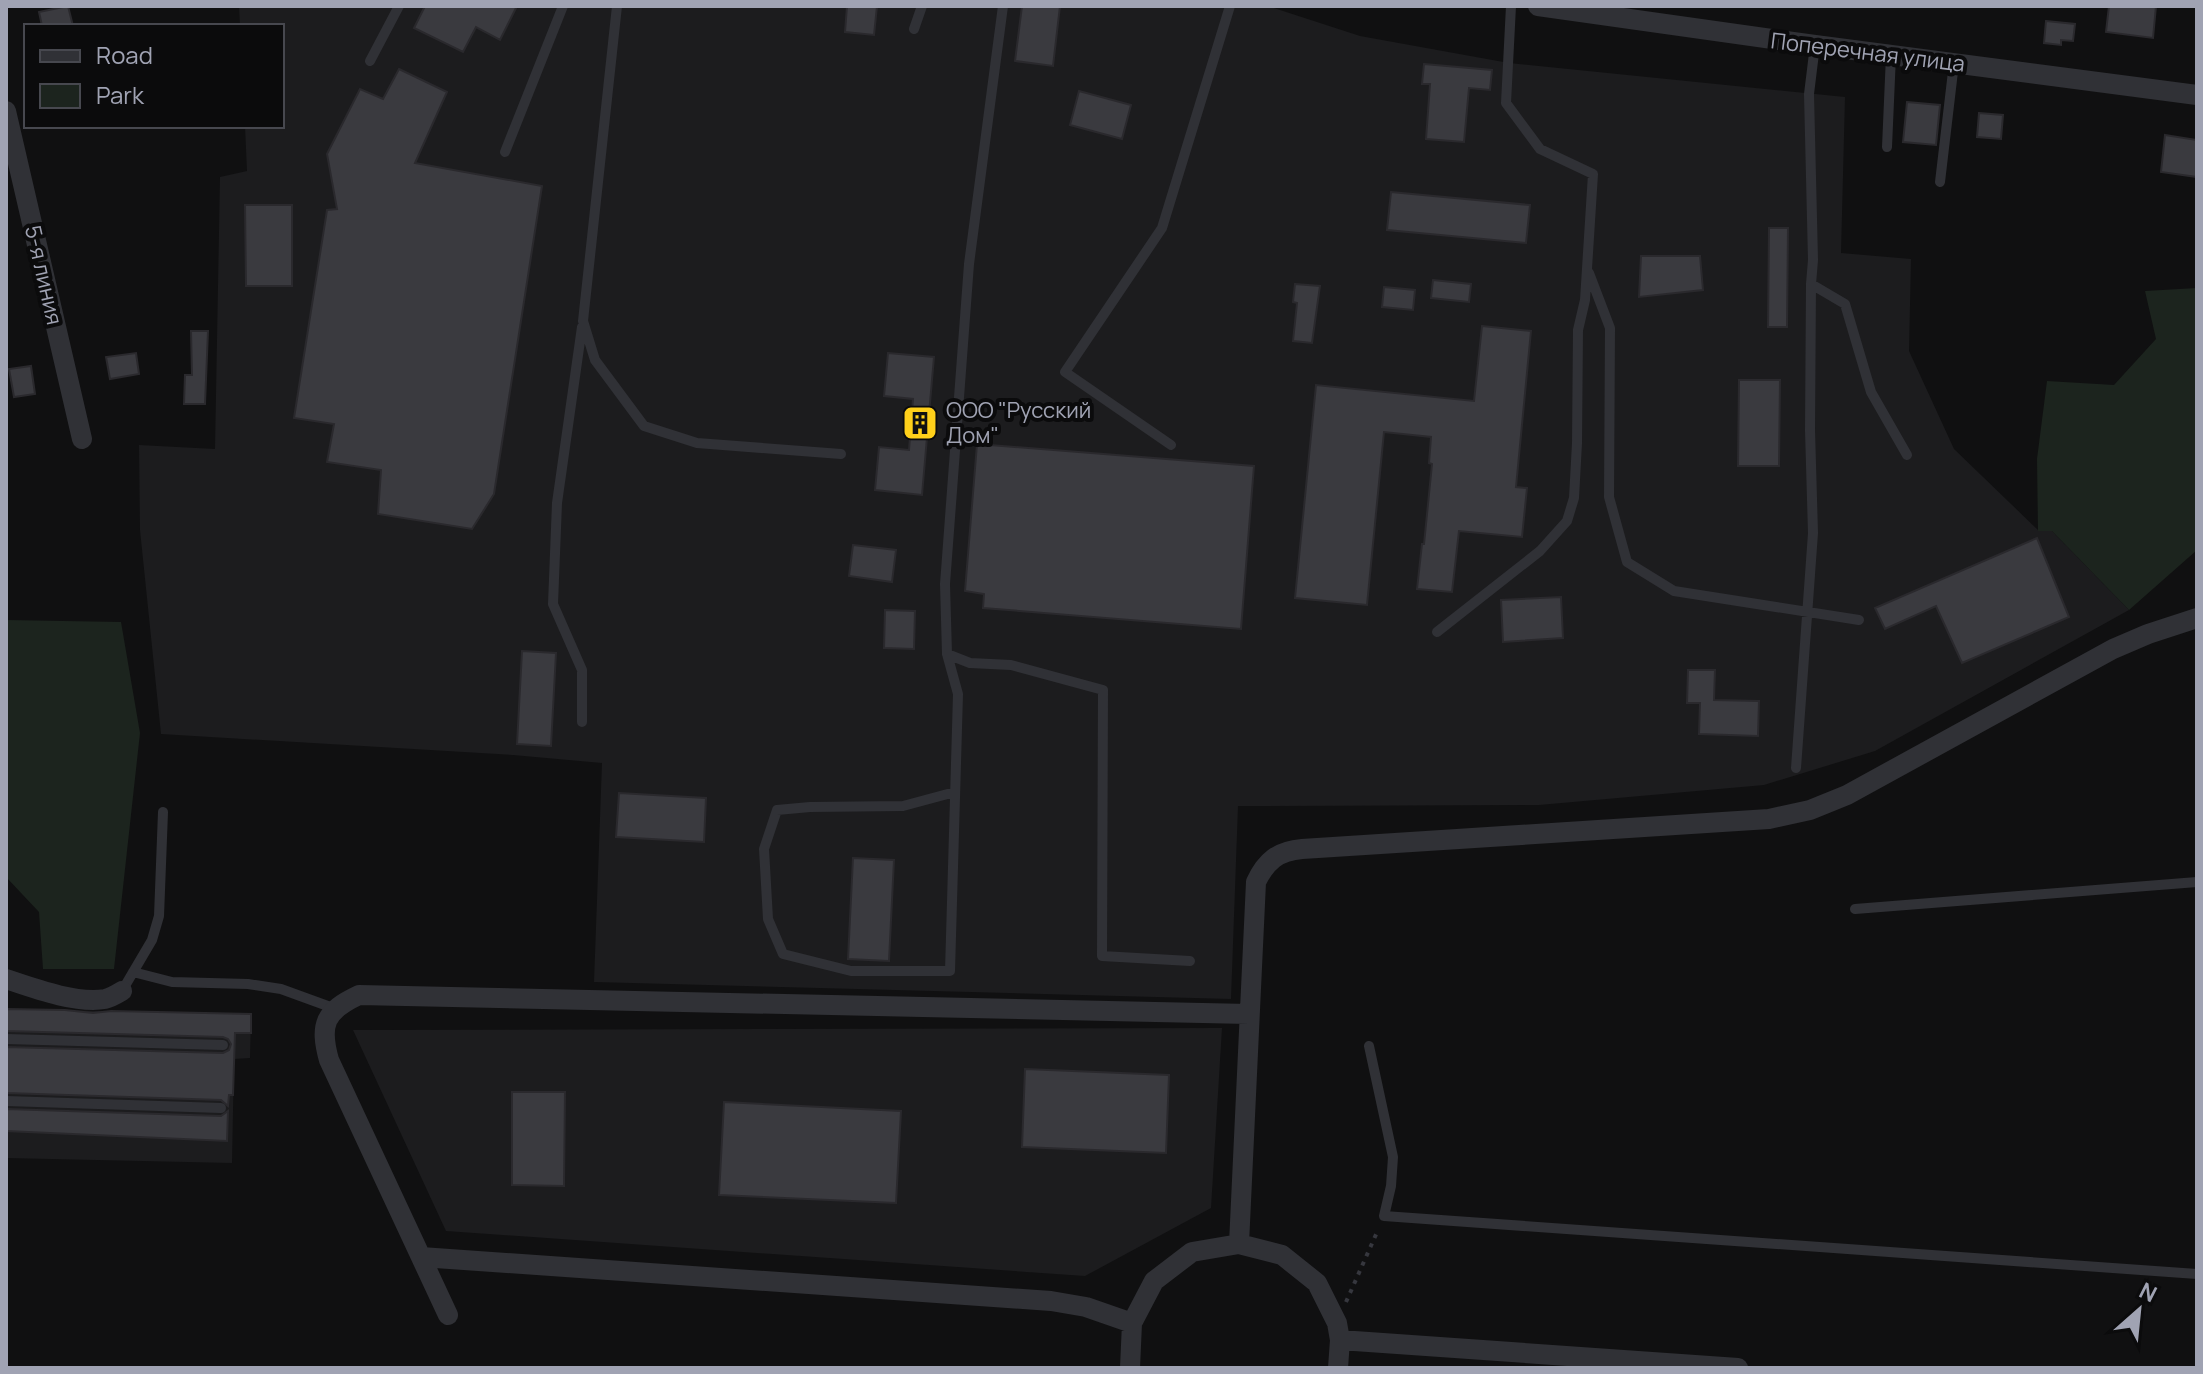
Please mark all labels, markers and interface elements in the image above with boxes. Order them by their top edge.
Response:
legend [24,24,284,128]
street label: Поперечная улица [1769,25,1967,79]
text: Road [96,38,153,71]
text: Park [96,78,145,111]
street label: 5-я линия [18,222,70,328]
place label: ООО "Русский Дом" [946,395,1091,450]
building icon: ООО "Русский Дом" [901,404,939,442]
north arrow [2099,1270,2179,1350]
text: N [2134,1275,2162,1309]

